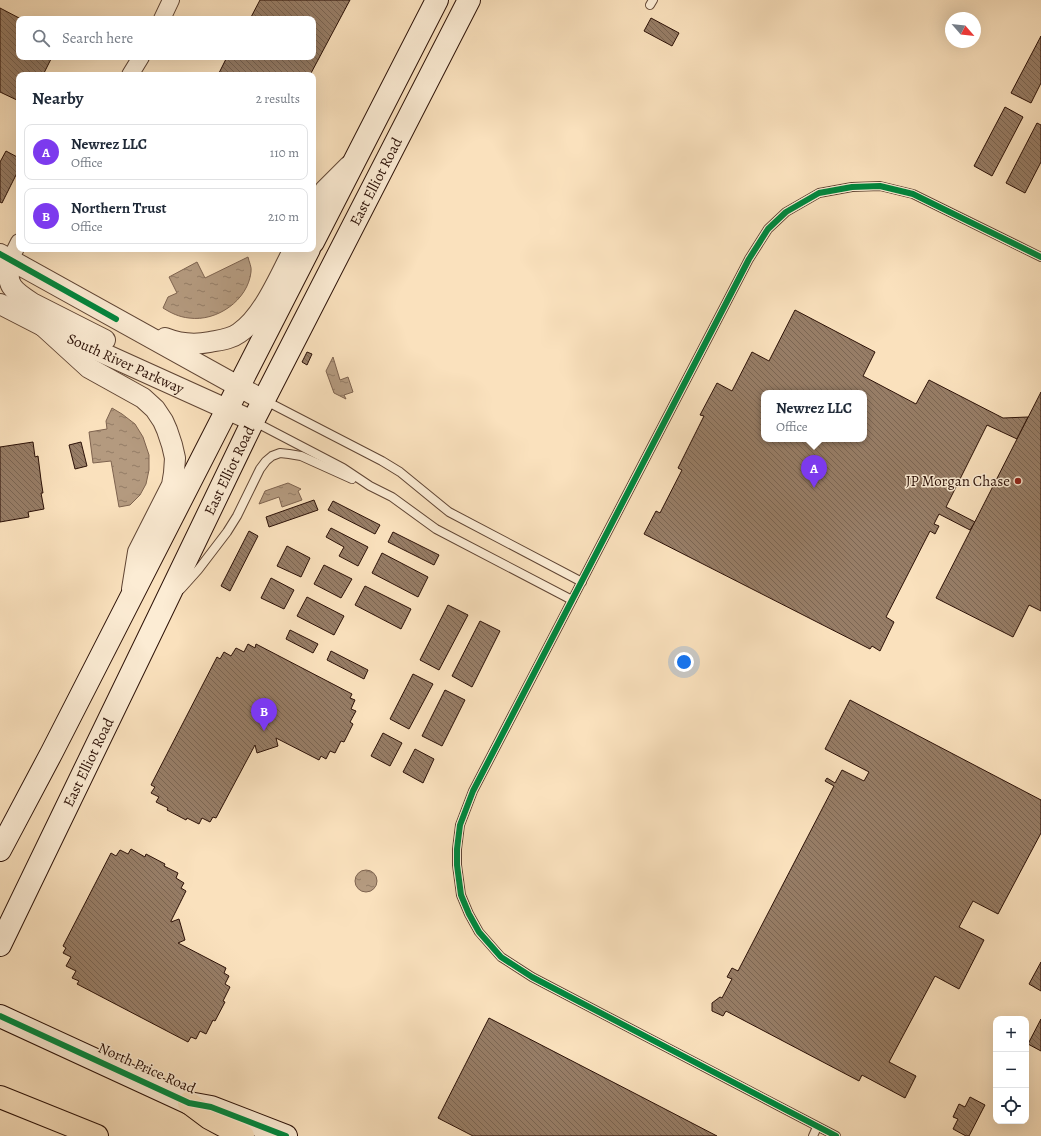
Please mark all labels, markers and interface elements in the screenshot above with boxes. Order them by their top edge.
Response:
north arrow [945,12,981,48]
search box [16,16,316,60]
icon: search [30,27,52,49]
text: Search here [62,28,133,48]
text: Nearby [32,87,83,110]
text: 2 results [256,90,300,107]
street label: East Elliot Road [345,133,407,229]
text: Newrez LLC [71,134,147,154]
text: A [42,144,50,161]
text: 110 m [270,144,299,161]
text: Office [71,154,103,171]
text: Northern Trust [71,198,167,218]
text: B [42,208,50,225]
text: 210 m [268,208,299,225]
text: Office [71,218,103,235]
street label: South River Parkway [64,328,188,399]
popup [761,390,867,442]
text: Newrez LLC [776,398,852,418]
text: Office [776,418,808,435]
street label: East Elliot Road [199,422,260,518]
pin: A [801,455,827,488]
place label: JP Morgan Chase [906,471,1010,491]
marker: JP Morgan Chase [1013,476,1023,486]
your location [674,652,694,672]
pin: B [251,698,277,731]
street label: East Elliot Road [58,714,119,810]
map controls [993,1016,1029,1124]
button: + [993,1016,1029,1052]
street label: North Price Road [95,1038,200,1099]
button: − [993,1052,1029,1088]
button: locate [993,1088,1029,1124]

